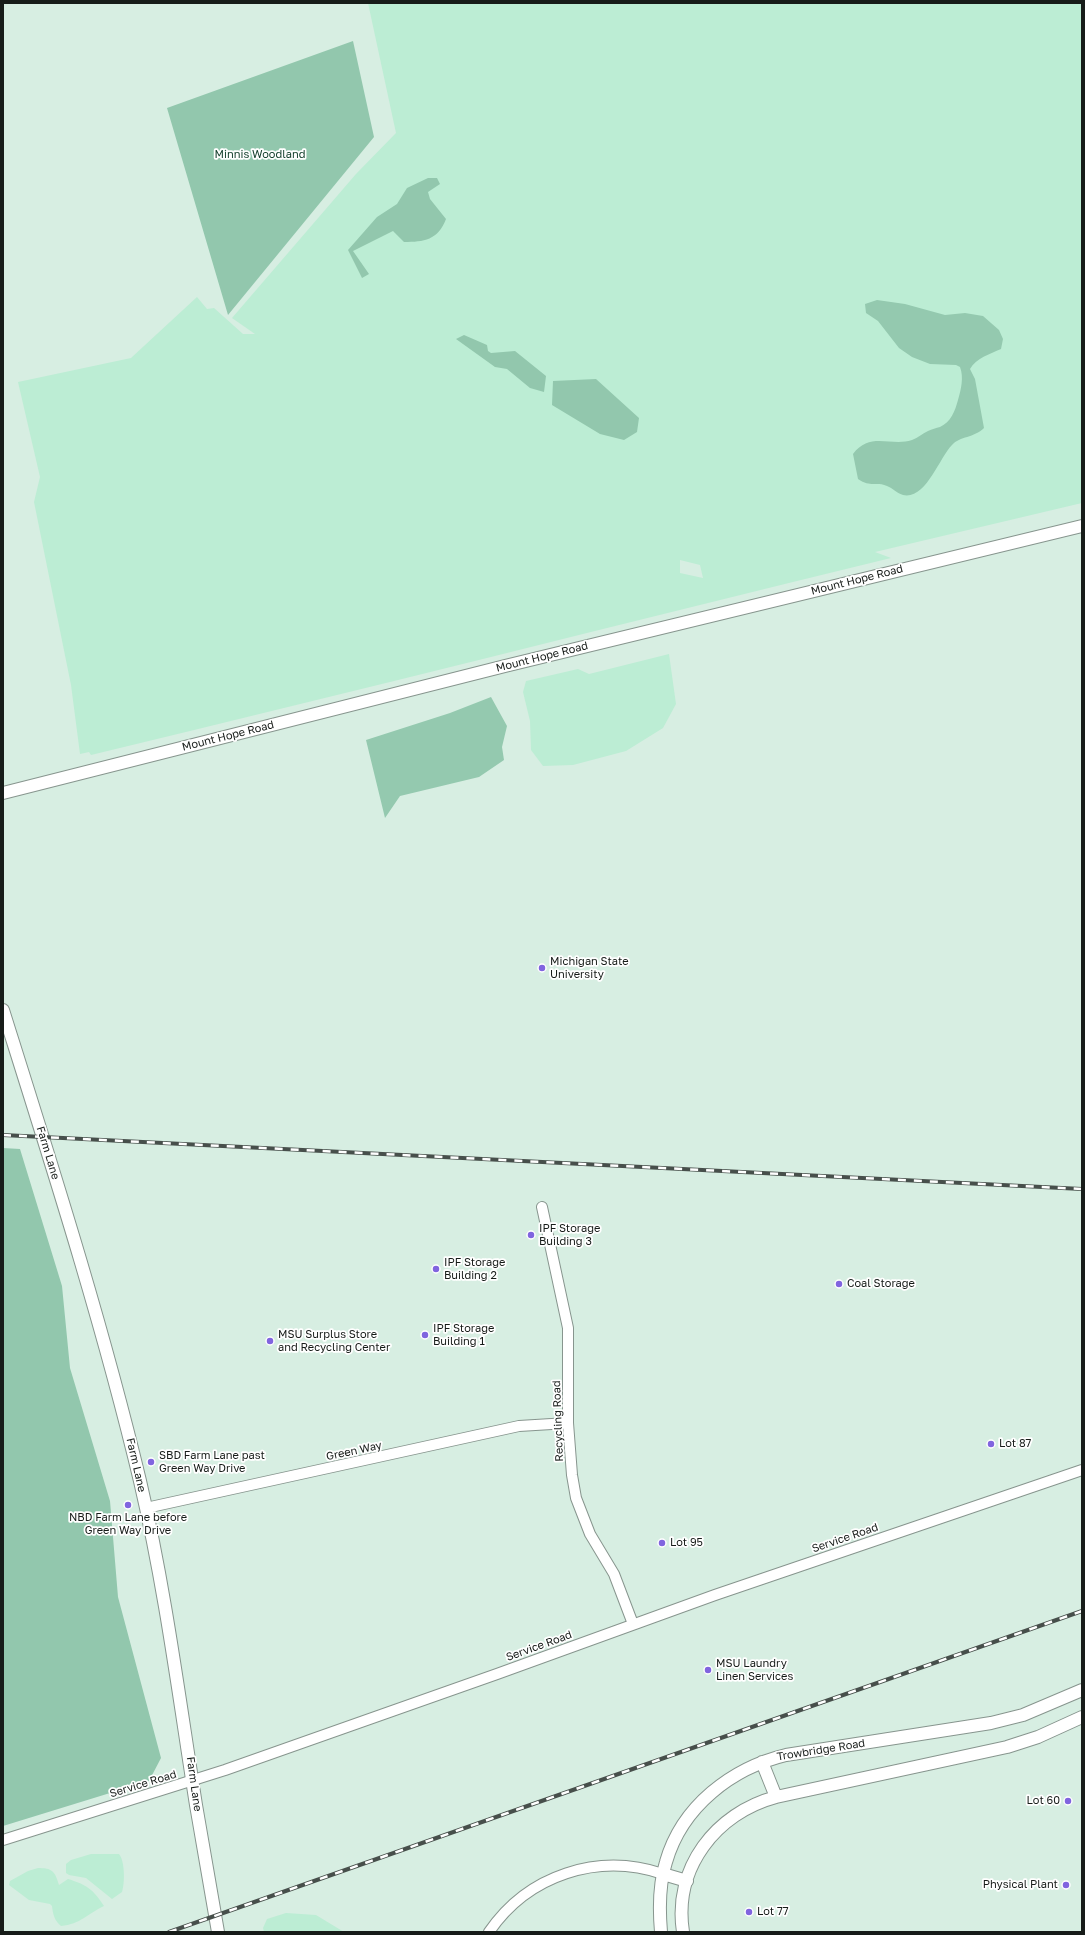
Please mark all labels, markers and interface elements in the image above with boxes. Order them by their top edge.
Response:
park label: Minnis Woodland [215,148,305,162]
street label: Mount Hope Road [810,562,904,598]
street label: Mount Hope Road [495,639,589,675]
street label: Mount Hope Road [181,718,275,754]
place label: Michigan State University [550,955,629,981]
marker: Michigan State University [537,963,547,973]
street label: Farm Lane [34,1125,62,1181]
place label: IPF Storage Building 3 [539,1222,600,1248]
marker: IPF Storage Building 3 [526,1230,536,1240]
place label: IPF Storage Building 2 [444,1256,505,1282]
marker: IPF Storage Building 2 [431,1264,441,1274]
place label: Coal Storage [847,1277,915,1291]
marker: Coal Storage [834,1279,844,1289]
place label: IPF Storage Building 1 [433,1322,494,1348]
place label: MSU Surplus Store and Recycling Center [278,1328,390,1354]
marker: IPF Storage Building 1 [420,1330,430,1340]
marker: MSU Surplus Store and Recycling Center [265,1336,275,1346]
street label: Recycling Road [550,1380,566,1462]
street label: Farm Lane [123,1437,149,1493]
place label: Lot 87 [999,1437,1031,1451]
street label: Green Way [325,1439,383,1463]
marker: Lot 87 [986,1439,996,1449]
place label: SBD Farm Lane past Green Way Drive [159,1449,265,1475]
marker: SBD Farm Lane past Green Way Drive [146,1457,156,1467]
marker: NBD Farm Lane before Green Way Drive [123,1500,133,1510]
place label: NBD Farm Lane before Green Way Drive [69,1511,187,1537]
street label: Service Road [810,1520,880,1556]
place label: Lot 95 [670,1536,703,1550]
marker: Lot 95 [657,1538,667,1548]
street label: Service Road [504,1628,574,1664]
place label: MSU Laundry Linen Services [716,1657,793,1683]
marker: MSU Laundry Linen Services [703,1665,713,1675]
street label: Trowbridge Road [776,1737,866,1763]
street label: Farm Lane [184,1756,204,1812]
street label: Service Road [108,1768,178,1800]
place label: Lot 60 [1027,1794,1060,1808]
marker: Lot 60 [1063,1796,1073,1806]
place label: Physical Plant [983,1878,1058,1892]
marker: Physical Plant [1061,1880,1071,1890]
place label: Lot 77 [757,1905,789,1919]
marker: Lot 77 [744,1907,754,1917]

